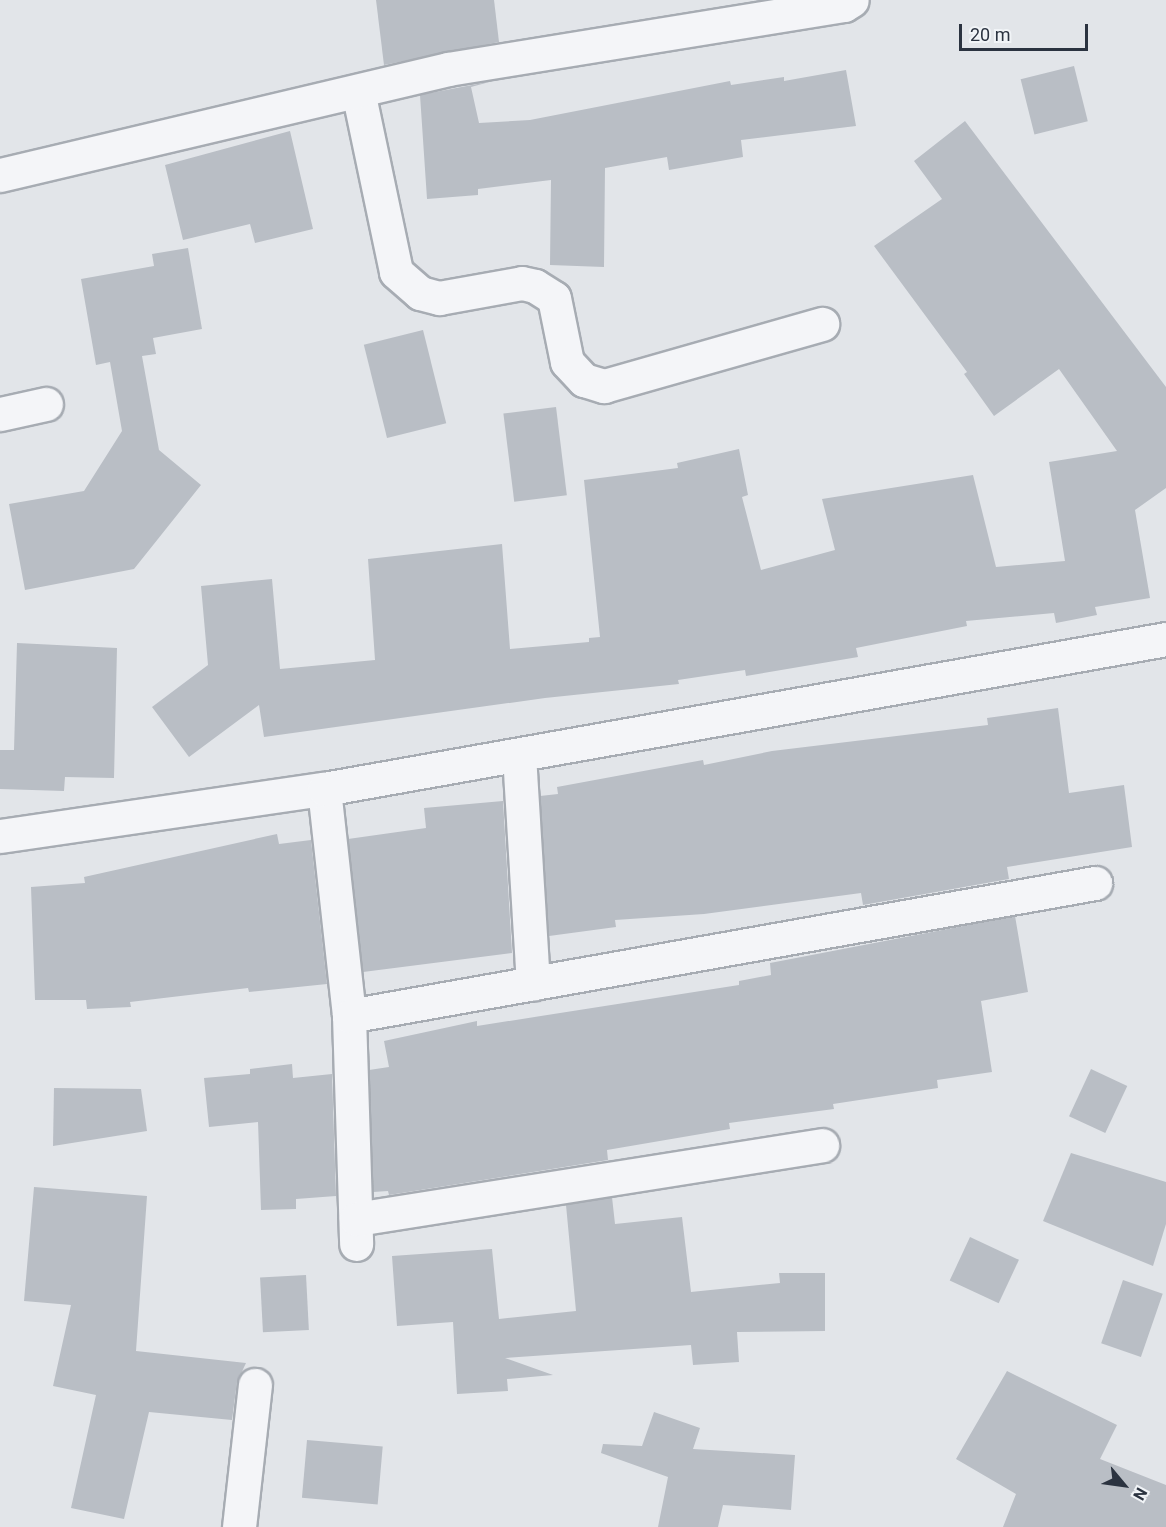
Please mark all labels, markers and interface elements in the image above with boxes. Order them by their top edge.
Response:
scale bar [962,12,1091,50]
text: 20 m [970,24,1010,45]
north arrow [1094,1455,1154,1515]
text: N [1129,1484,1151,1504]

